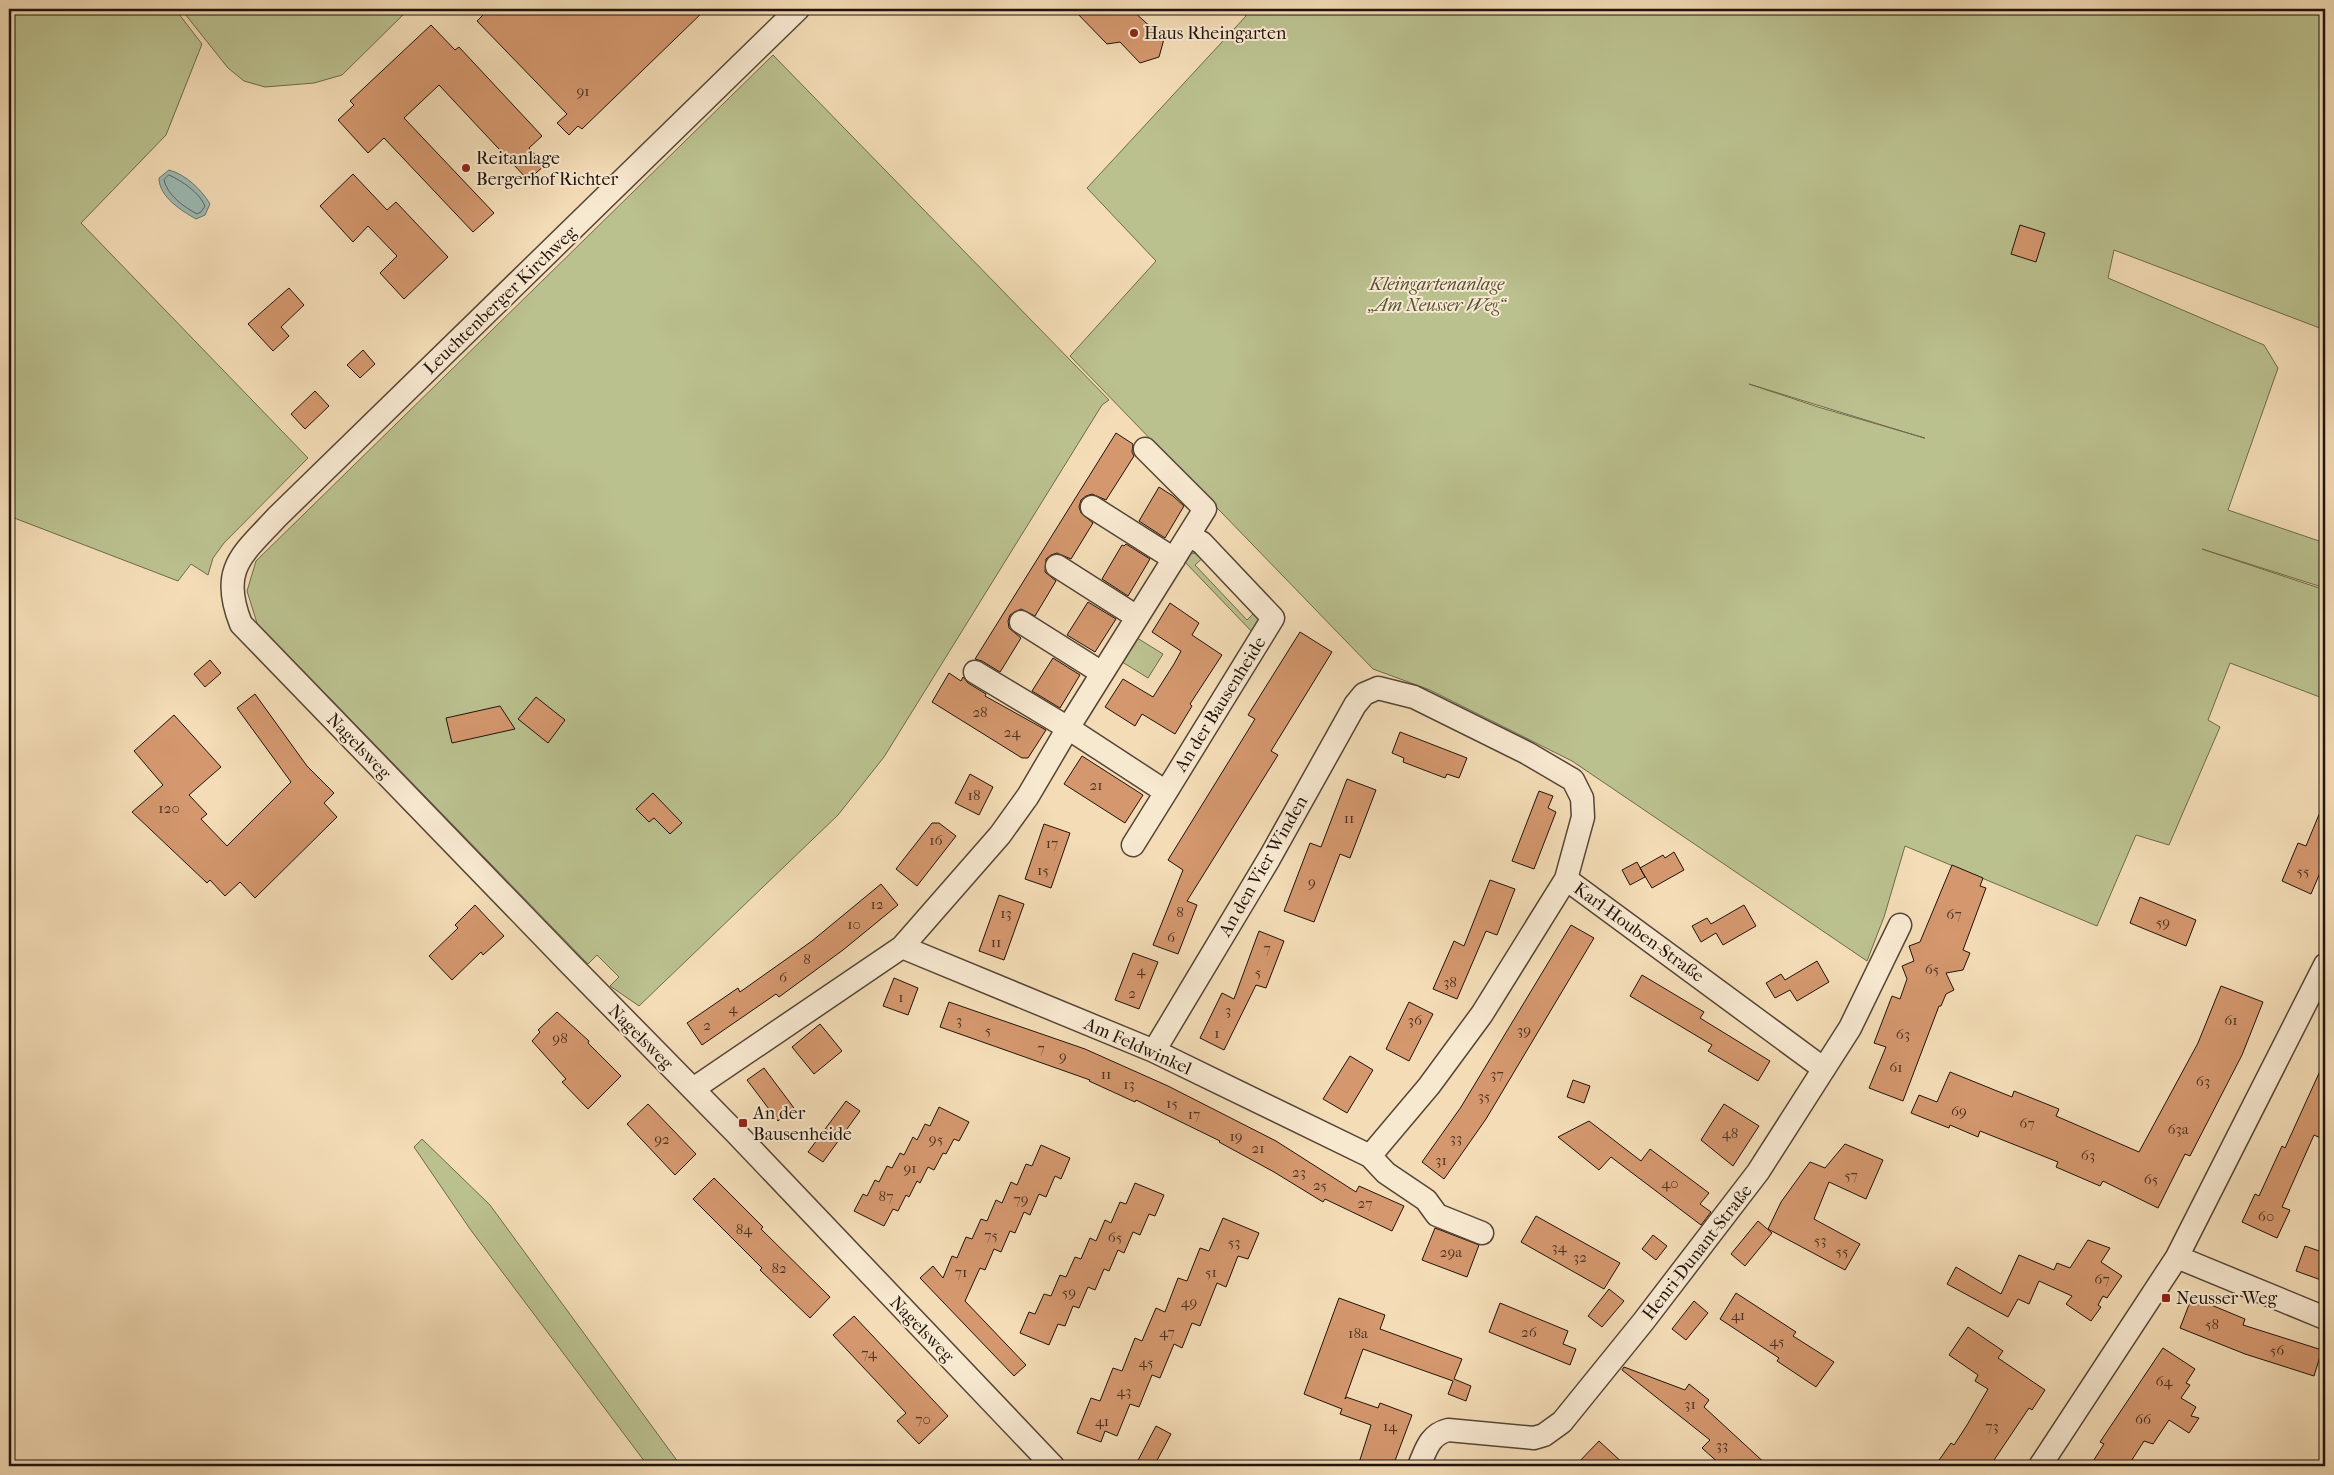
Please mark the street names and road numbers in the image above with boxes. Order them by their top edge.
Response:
street label: Leuchtenberger Kirchweg [419,222,581,379]
street label: An der Bausenheide [1170,633,1270,776]
street label: Nagelsweg [322,709,395,784]
street label: An den Vier Winden [1214,792,1312,941]
street label: Karl-Houben-Straße [1570,878,1708,987]
street label: Nagelsweg [604,1001,678,1074]
street label: Am Feldwinkel [1080,1013,1195,1080]
street label: Henri-Dunant-Straße [1638,1181,1757,1324]
street label: Nagelsweg [885,1292,958,1367]

